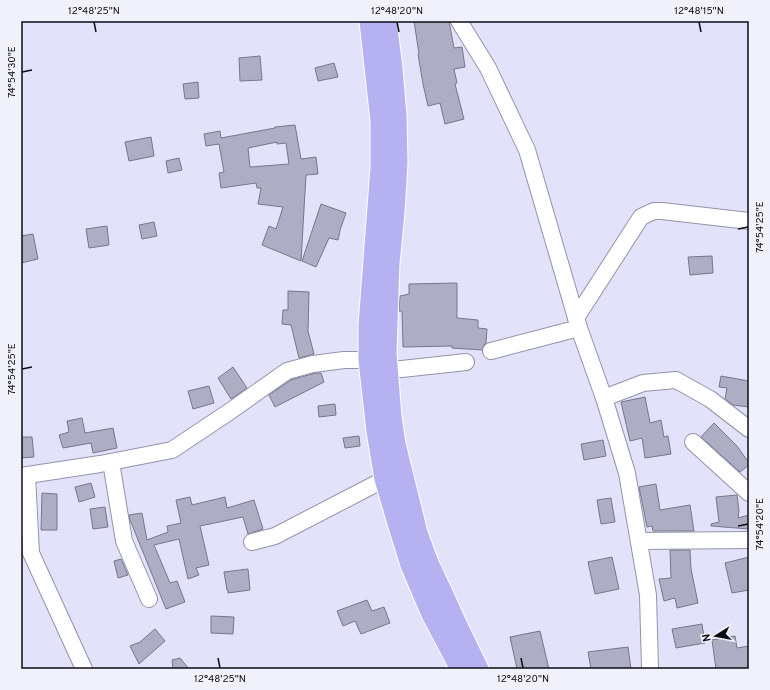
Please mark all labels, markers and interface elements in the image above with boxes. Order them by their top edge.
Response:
text: 12°48'25"N [68,5,120,18]
text: 12°48'20"N [371,5,423,18]
text: 12°48'15"N [674,5,724,18]
text: 74°54'30"E [6,46,19,98]
text: 74°54'25"E [754,201,767,253]
text: 74°54'25"E [6,343,19,395]
text: 74°54'20"E [754,498,767,550]
north arrow [696,616,736,656]
text: N [700,633,715,643]
text: 12°48'25"N [194,673,246,686]
text: 12°48'20"N [497,673,549,686]

